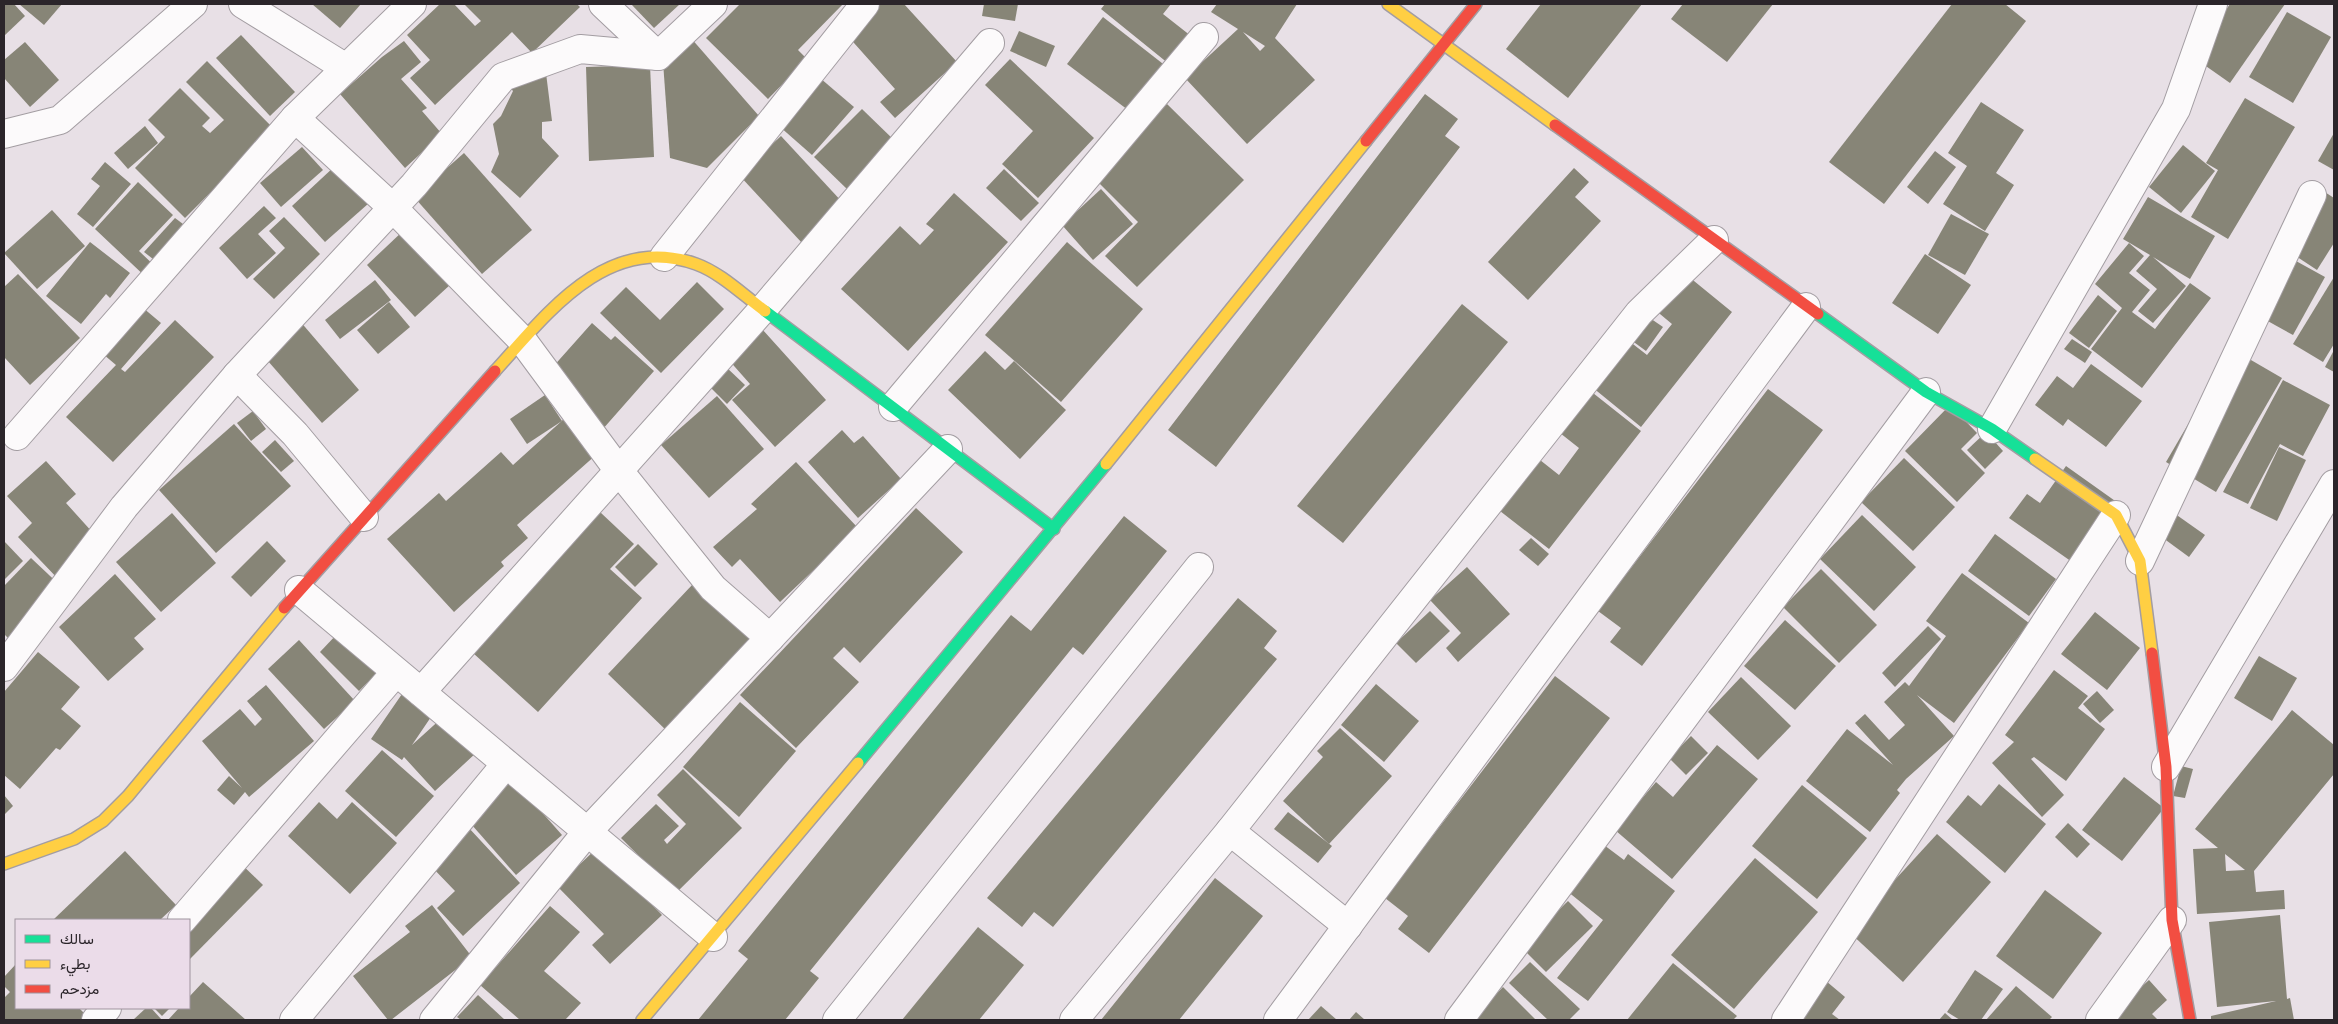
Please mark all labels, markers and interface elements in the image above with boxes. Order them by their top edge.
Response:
legend [15,919,190,1009]
text: سالك [60,931,94,950]
text: بطيء [60,956,90,977]
text: مزدحم [60,981,99,1000]

